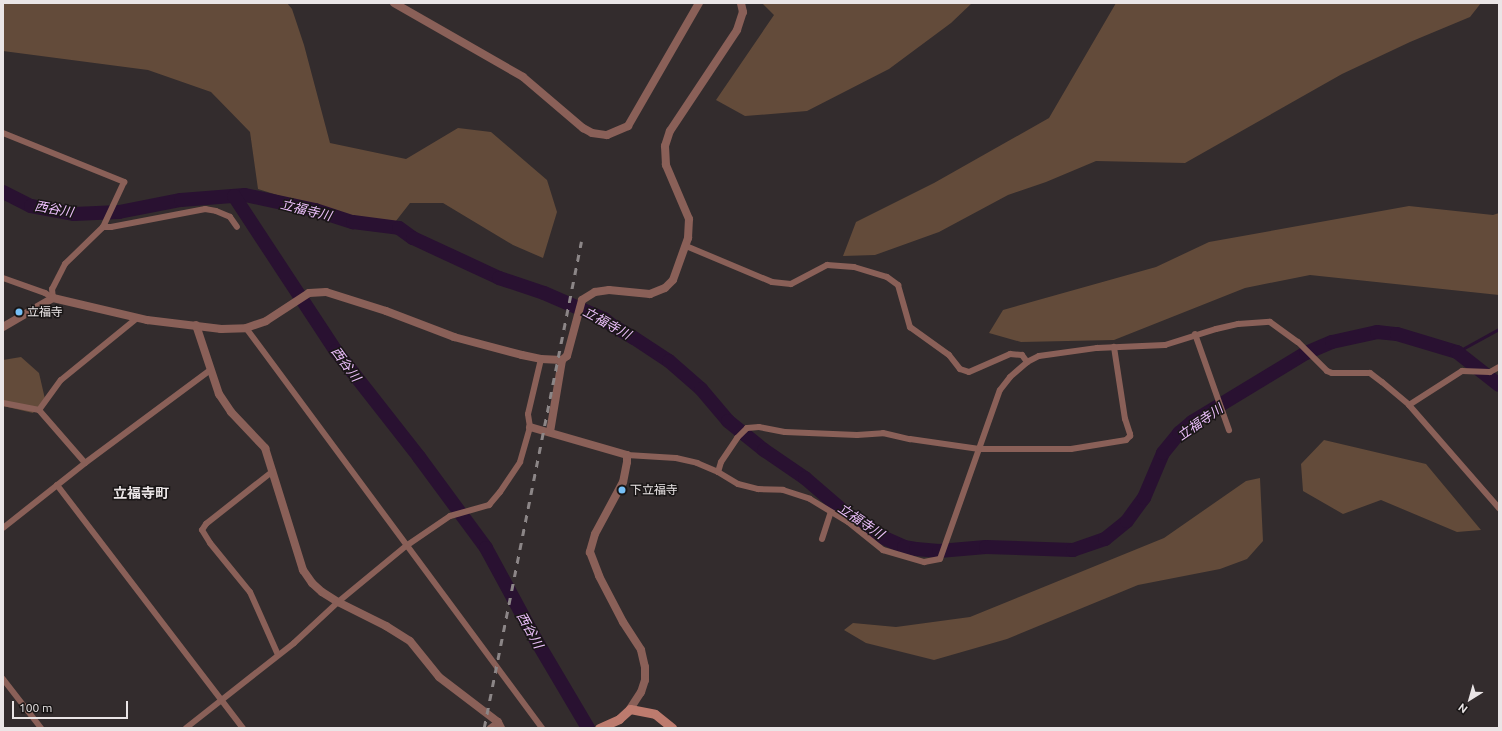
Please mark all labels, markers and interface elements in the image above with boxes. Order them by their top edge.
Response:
water label: 立福寺川 [279,196,333,224]
water label: 西谷川 [33,198,75,220]
water label: 立福寺川 [580,304,634,342]
place label: 立福寺 [27,305,63,319]
marker: 立福寺 [14,307,24,317]
water label: 西谷川 [328,344,364,384]
water label: 立福寺川 [1174,401,1226,443]
place label: 下立福寺 [630,483,678,497]
district label: 立福寺町 [113,485,169,501]
marker: 下立福寺 [617,485,627,495]
water label: 立福寺川 [835,500,887,542]
water label: 西谷川 [514,609,546,651]
north arrow [1450,679,1490,719]
scale bar [14,693,130,719]
text: 100 m [19,701,52,714]
text: N [1456,701,1470,716]

